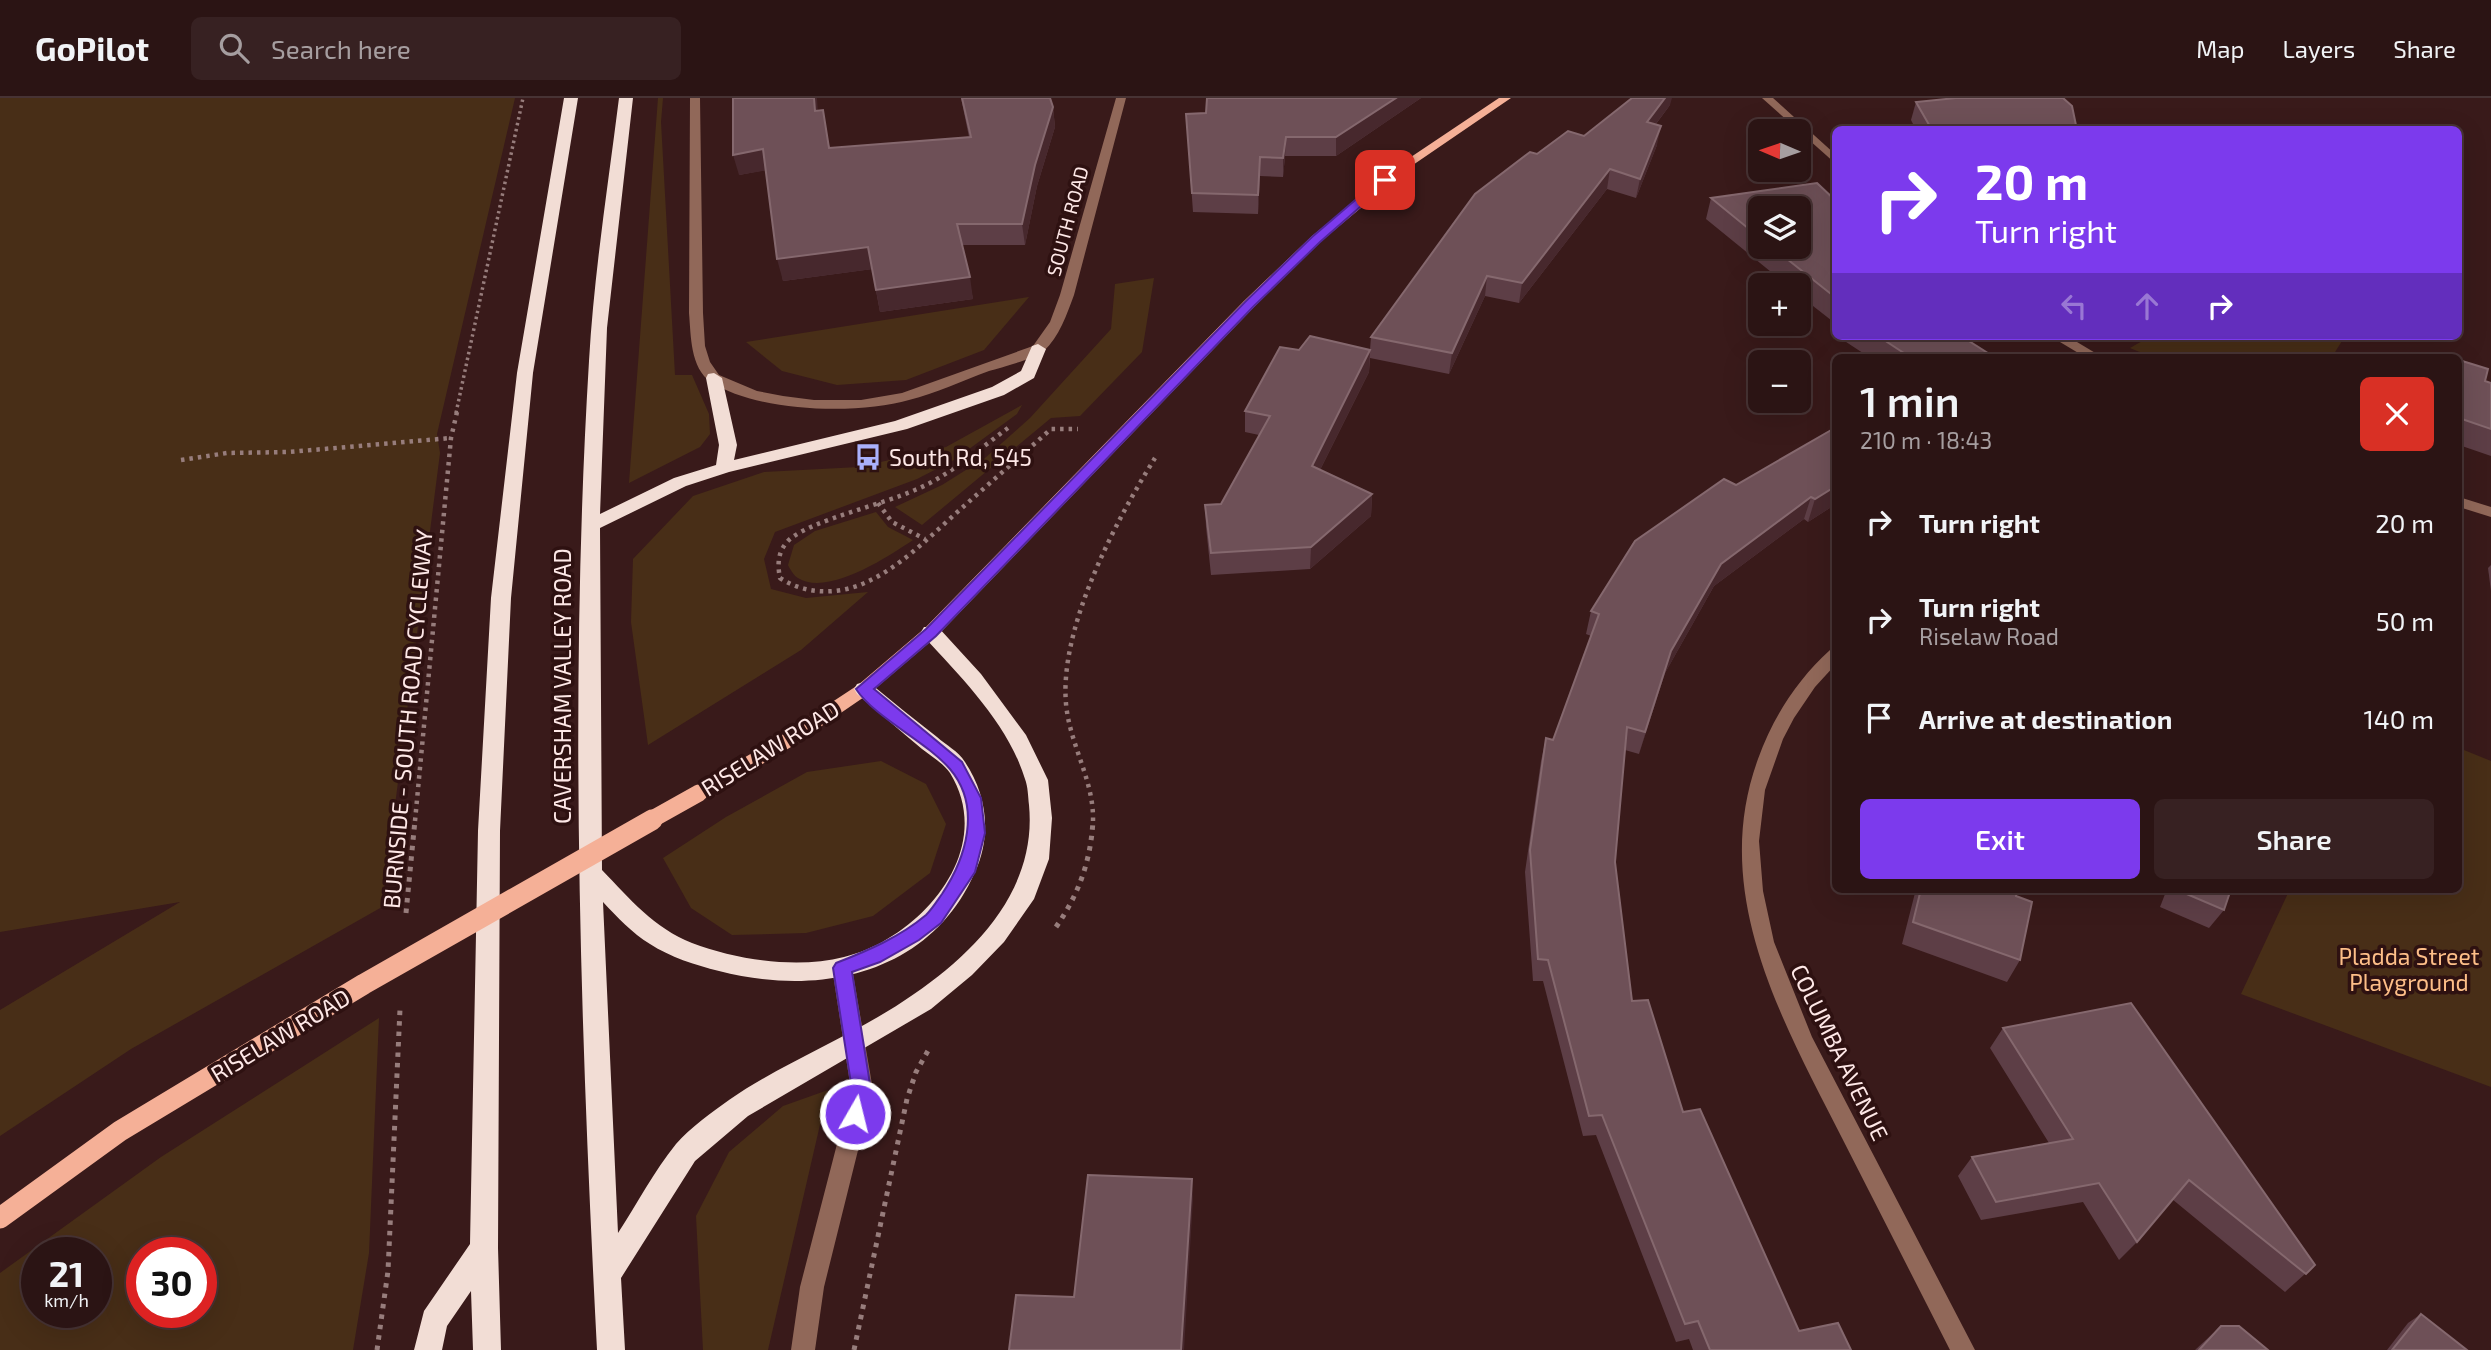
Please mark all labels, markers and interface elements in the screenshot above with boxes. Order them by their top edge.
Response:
search box [191,17,681,80]
text: GoPilot [35,28,149,68]
icon: search [215,29,253,67]
text: Search here [271,33,411,64]
text: Map [2196,34,2244,63]
text: Layers [2282,34,2355,63]
text: Share [2393,34,2456,63]
north arrow [1748,119,1811,182]
map controls [1748,119,1811,413]
pin [1355,150,1415,210]
text: 20 m [1975,151,2088,210]
icon: right [1860,154,1951,245]
icon: arrive [1366,161,1404,199]
street label: SOUTH ROAD [1041,164,1093,278]
button: layers [1748,196,1811,259]
text: Turn right [1975,211,2117,249]
button: + [1748,273,1811,336]
icon: left [2055,287,2093,325]
icon: ahead [2128,287,2166,325]
icon: right [2201,287,2239,325]
button: − [1748,350,1811,413]
text: 1 min [1860,375,1960,425]
button: close [2360,377,2434,451]
text: 210 m · 18:43 [1860,426,1992,454]
bus stop icon: South Rd, 545 [853,442,883,472]
place label: South Rd, 545 [889,443,1032,471]
icon: right [1860,503,1898,541]
text: Turn right [1919,507,2040,538]
text: 20 m [2375,507,2434,538]
street label: BURNSIDE - SOUTH ROAD CYCLEWAY [376,528,438,910]
street label: CAVERSHAM VALLEY ROAD [548,548,576,824]
text: Turn right [1919,591,2040,622]
icon: right [1860,601,1898,639]
text: 50 m [2376,605,2434,636]
text: Riselaw Road [1919,622,2059,650]
street label: RISELAW ROAD [696,694,844,802]
icon: arrive [1860,699,1898,737]
text: Arrive at destination [1919,703,2172,734]
text: 140 m [2363,703,2434,734]
button: Exit [1860,799,2140,879]
button: Share [2154,799,2434,879]
park label: Pladda Street Playground [2338,942,2480,996]
street label: COLUMBA AVENUE [1785,959,1895,1145]
street label: RISELAW ROAD [205,982,355,1088]
position arrow [818,1077,892,1151]
speed limit sign: 30 [126,1237,217,1328]
text: 21 [49,1252,84,1294]
text: km/h [44,1289,89,1311]

